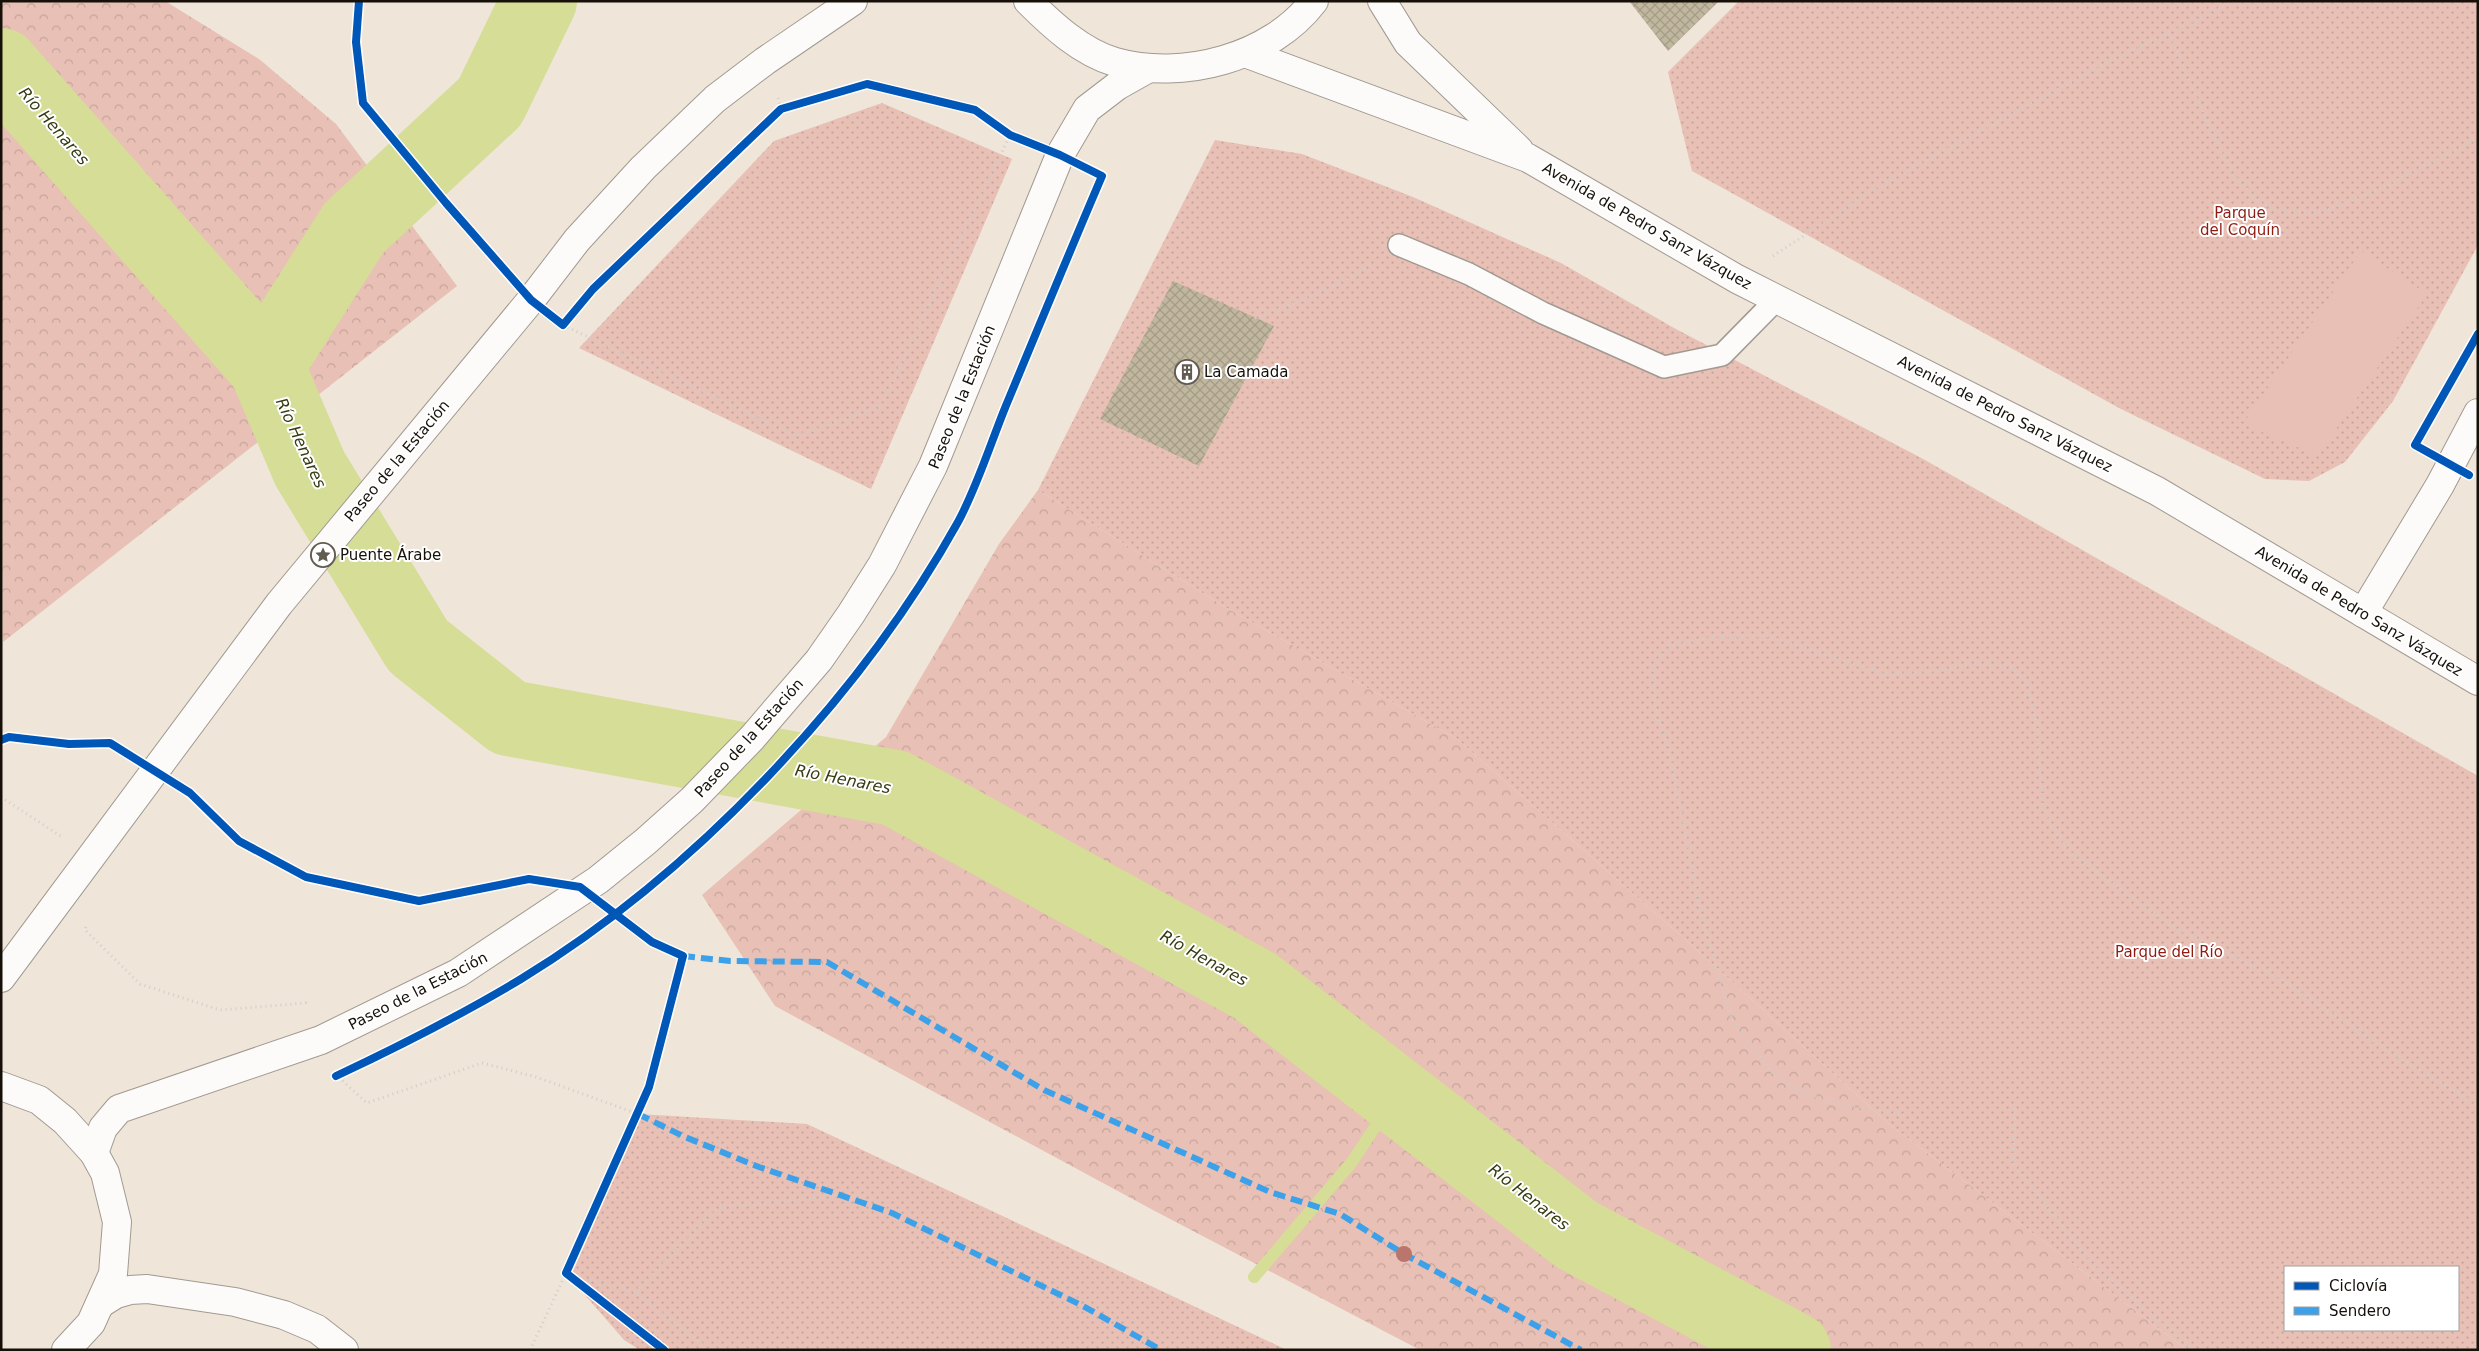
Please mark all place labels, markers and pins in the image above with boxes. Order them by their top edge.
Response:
building icon: La Camada [1174,359,1200,385]
place label: La Camada [1204,363,1289,381]
place icon: Puente Árabe [310,542,336,568]
place label: Puente Árabe [340,545,441,564]

